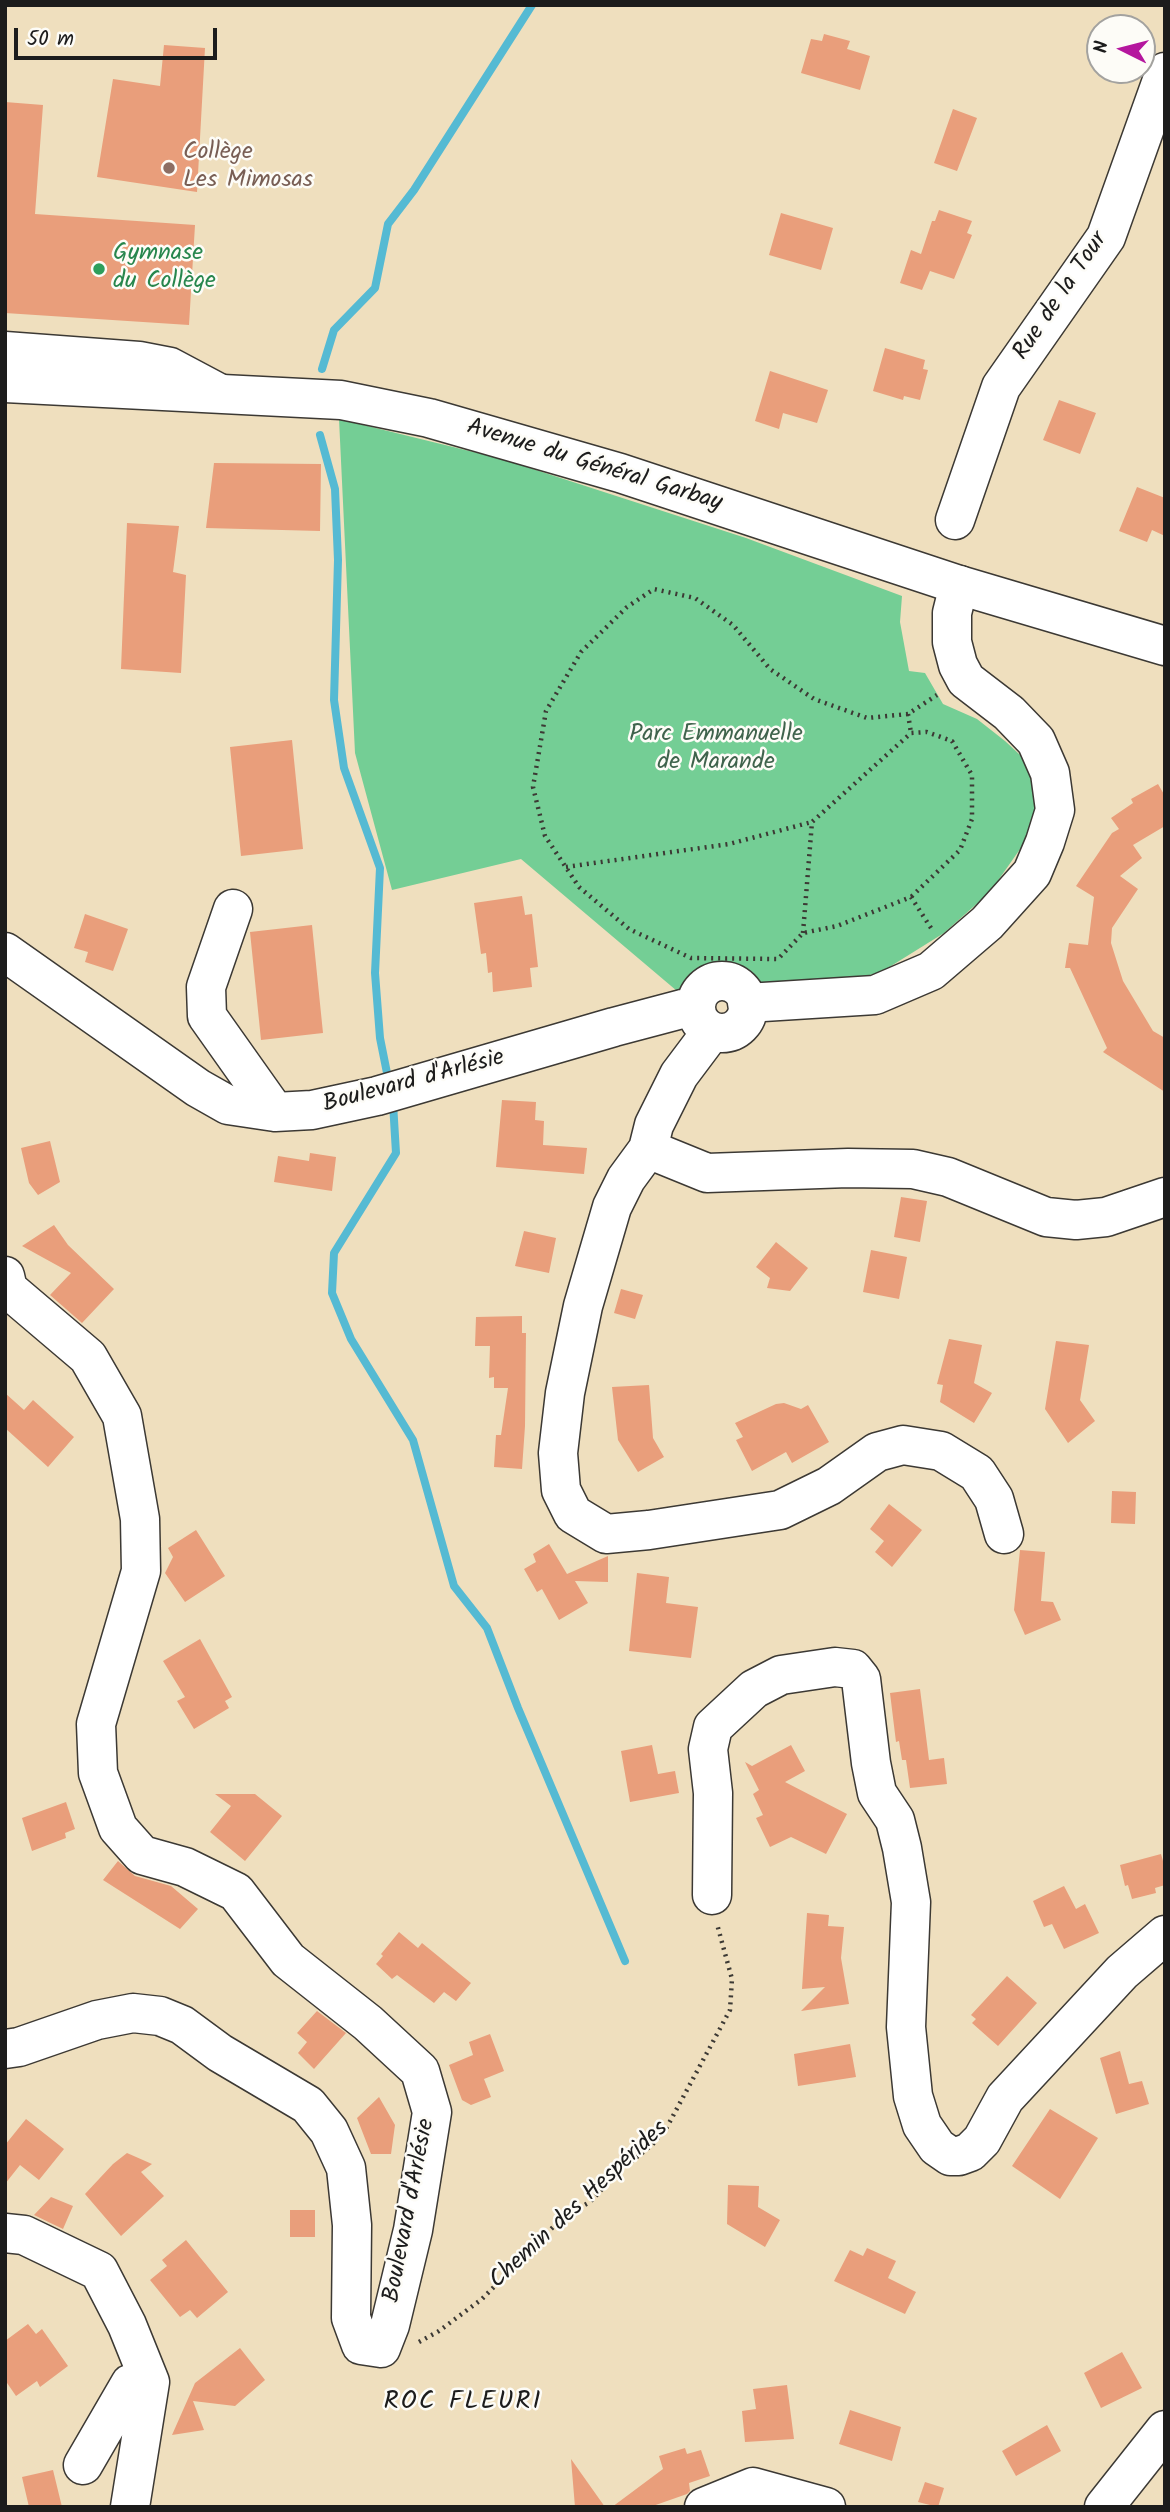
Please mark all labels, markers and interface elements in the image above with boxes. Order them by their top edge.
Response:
scale bar [18,14,220,58]
north arrow [1086,14,1156,84]
text: 50 m [27,23,74,56]
text: N [1087,39,1118,55]
place label: Collège Les Mimosas [183,140,313,196]
marker: Collège Les Mimosas [161,160,177,176]
street label: Rue de la Tour [1009,227,1115,367]
place label: Gymnase du Collège [113,241,216,297]
marker: Gymnase du Collège [91,261,107,277]
street label: Avenue du Général Garbay [463,414,725,520]
park label: Parc Emmanuelle de Marande [629,722,803,778]
street label: Boulevard d'Arlésie [320,1045,508,1121]
street label: Chemin des Hespérides [485,2116,675,2296]
street label: Boulevard d'Arlésie [379,2117,443,2305]
district label: ROC FLEURI [385,2388,541,2420]

